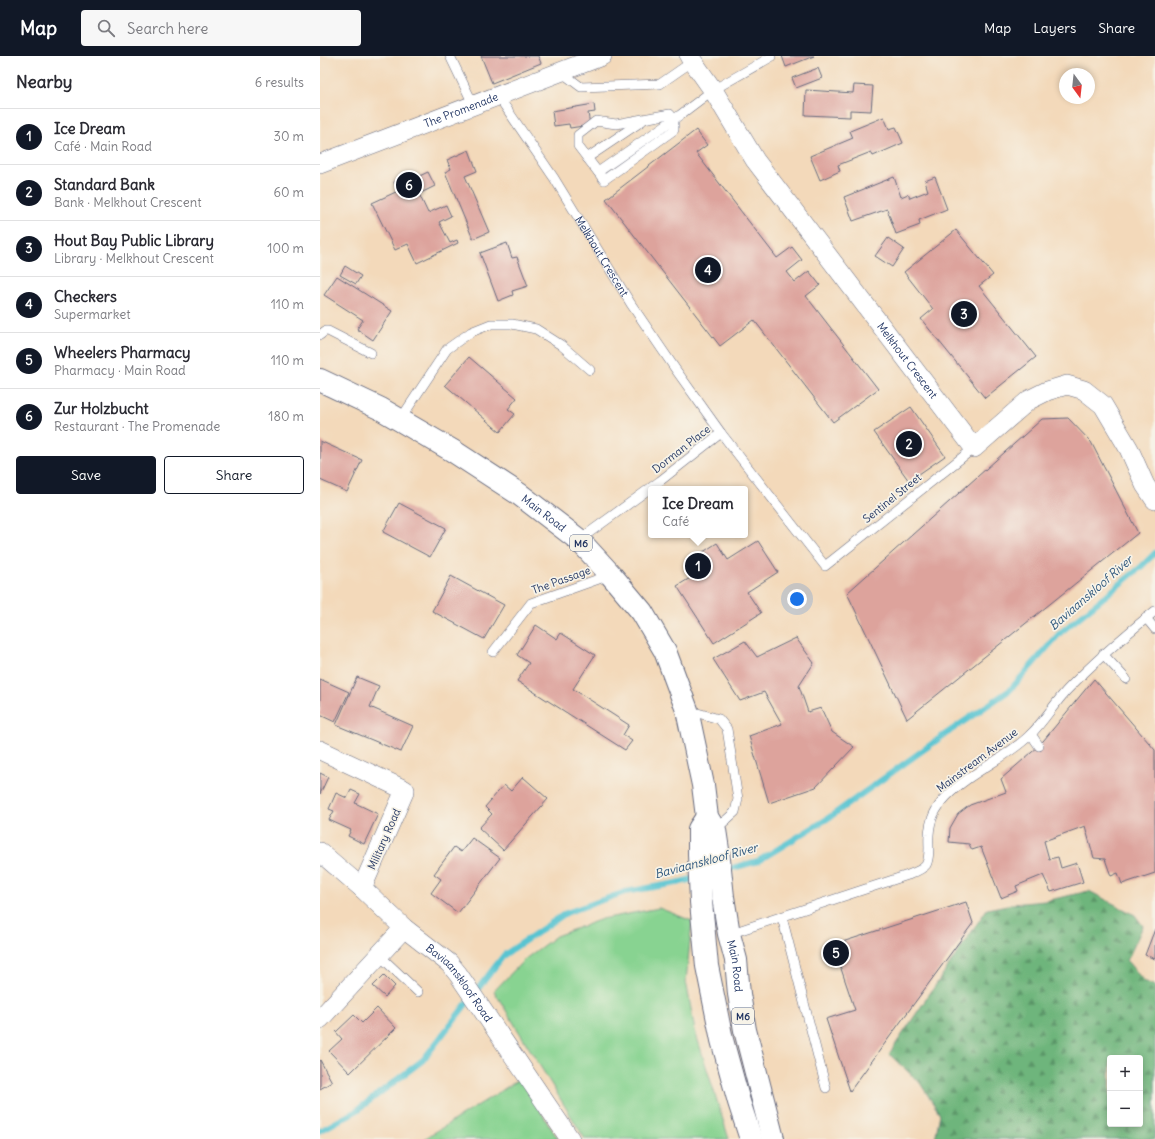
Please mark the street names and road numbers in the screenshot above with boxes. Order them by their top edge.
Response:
street label: The Promenade [422,89,500,131]
street label: Melkhout Crescent [572,213,632,299]
street label: Melkhout Crescent [874,320,941,401]
street label: Dorman Place [649,422,713,476]
street label: Sentinel Street [860,470,924,526]
street label: Main Road [519,492,569,535]
road number: M6 [570,535,592,551]
street label: The Passage [530,563,592,597]
street label: Mainstream Avenue [934,725,1020,795]
street label: Military Road [364,806,404,872]
street label: Main Road [724,938,746,993]
street label: Baviaanskloof Road [423,941,496,1025]
road number: M6 [732,1008,754,1024]

